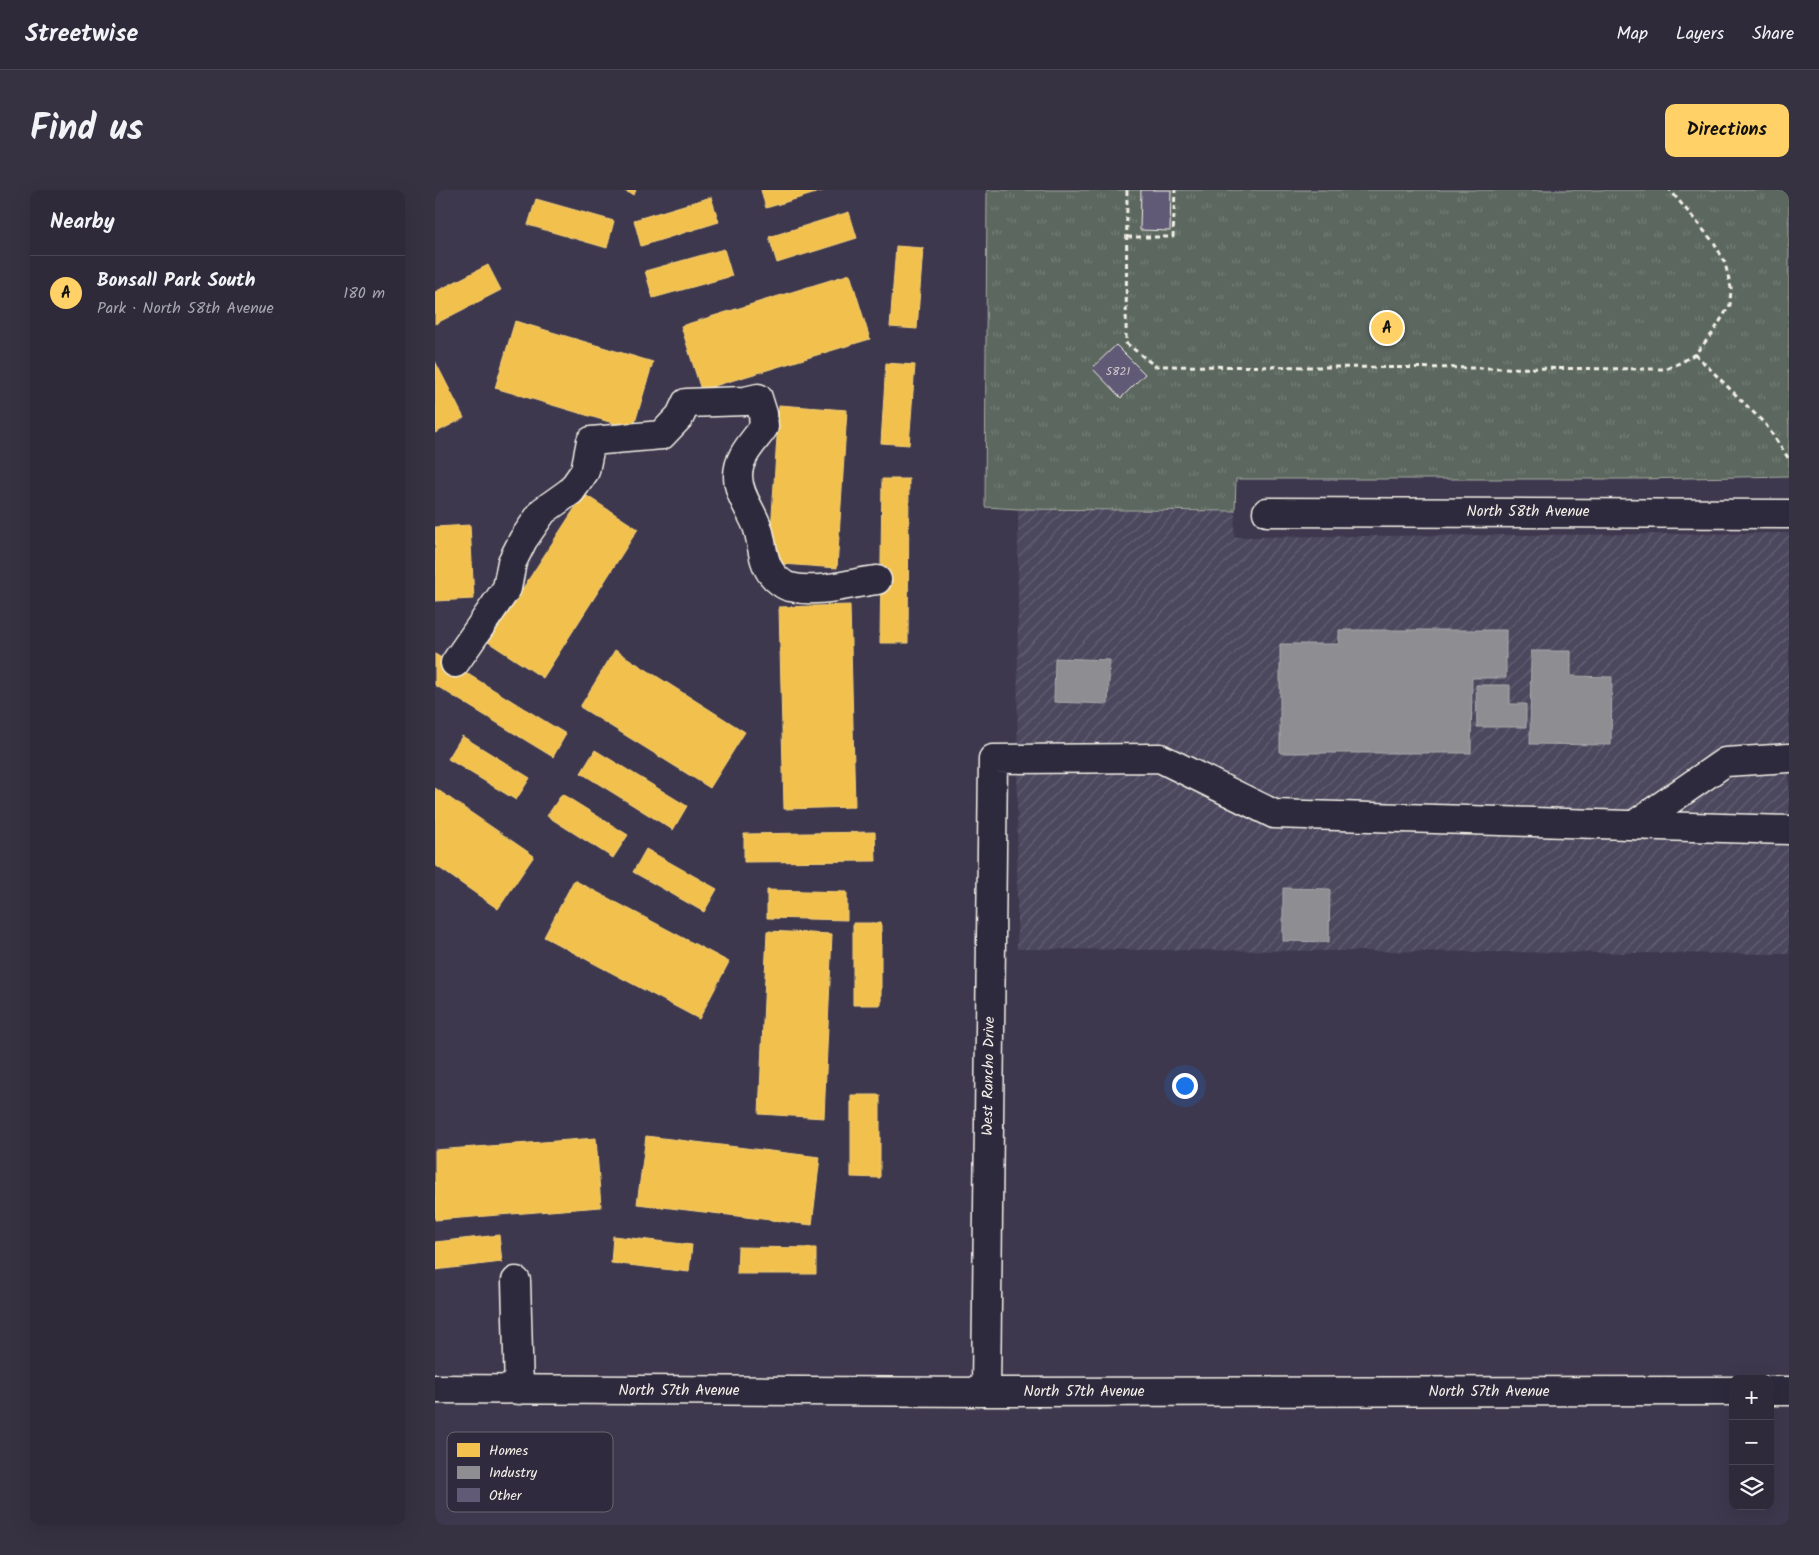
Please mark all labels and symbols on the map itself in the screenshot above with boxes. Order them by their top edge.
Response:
pin: A [1371,309,1403,347]
house number: 5821 [1106,362,1130,381]
street label: North 58th Avenue [1467,500,1590,524]
street label: West Rancho Drive [976,1016,1002,1136]
your location [1172,1073,1198,1099]
street label: North 57th Avenue [619,1379,740,1403]
street label: North 57th Avenue [1024,1380,1145,1404]
street label: North 57th Avenue [1429,1380,1550,1404]
legend [447,1432,613,1512]
text: Homes [489,1440,528,1462]
text: Industry [489,1462,538,1484]
text: Other [489,1485,523,1507]

